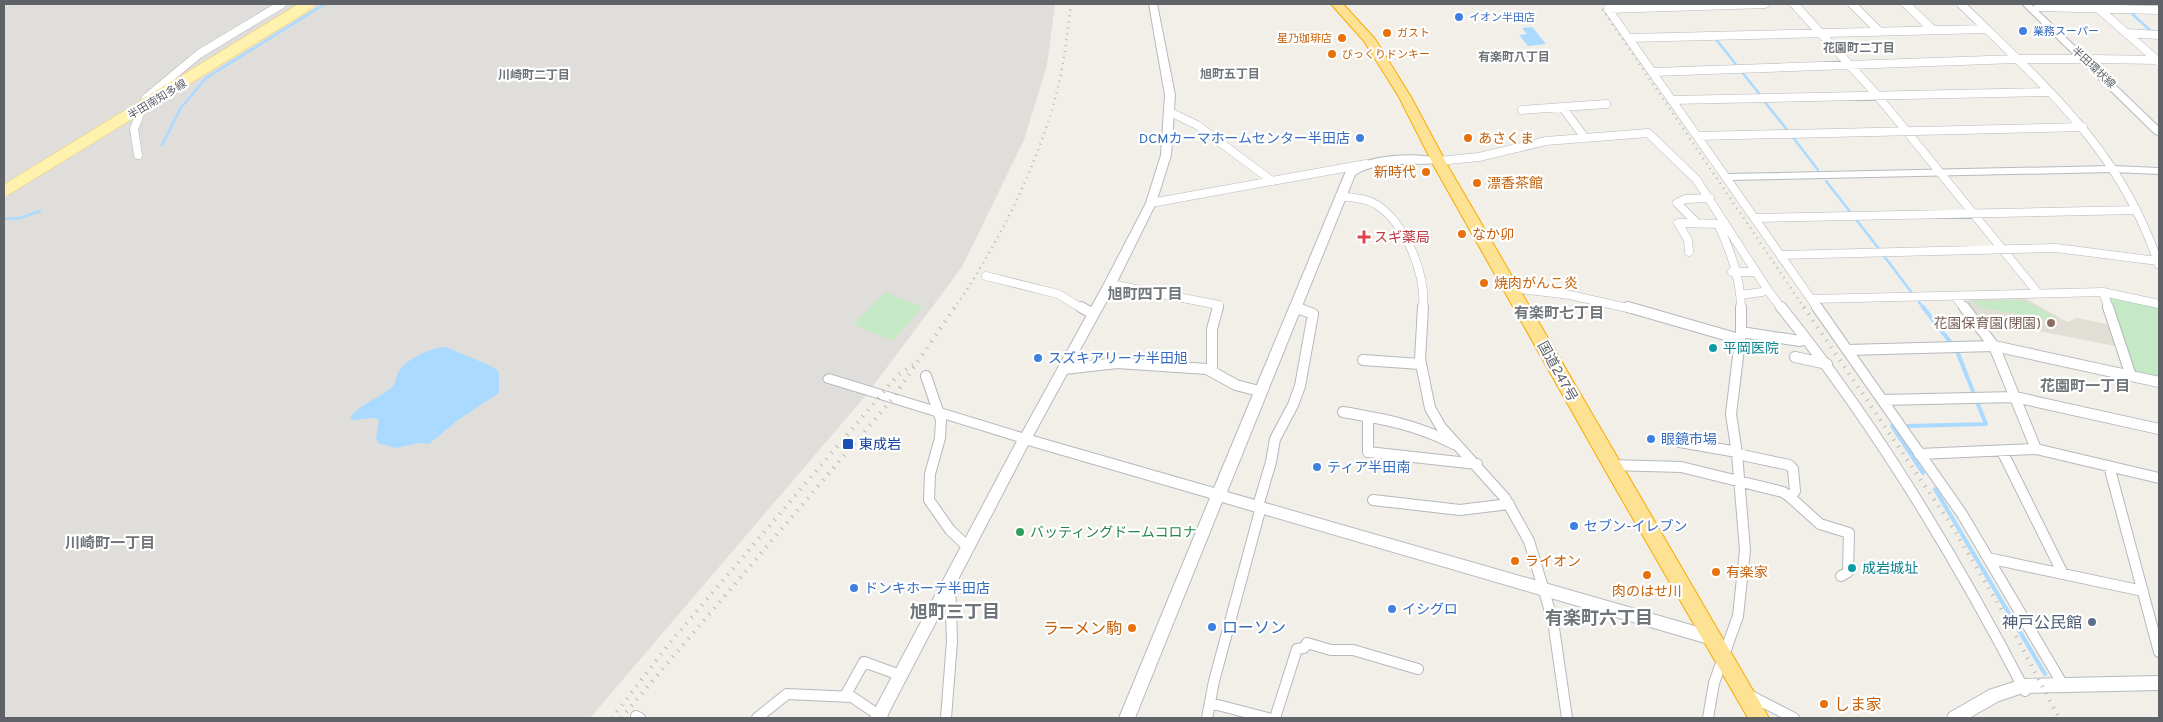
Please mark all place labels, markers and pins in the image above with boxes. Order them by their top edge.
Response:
marker: イオン半田店 [1453,11,1465,23]
place label: イオン半田店 [1469,11,1535,25]
marker: 業務スーパー [2017,25,2029,37]
place label: 業務スーパー [2033,25,2099,39]
marker: ガスト [1381,27,1393,39]
place label: ガスト [1397,27,1430,41]
place label: 星乃珈琲店 [1277,32,1332,46]
marker: 星乃珈琲店 [1336,32,1348,44]
marker: びっくりドンキー [1326,48,1338,60]
place label: びっくりドンキー [1342,48,1430,62]
place label: DCMカーマホームセンター半田店 [1139,131,1350,148]
place label: あさくま [1478,131,1534,148]
marker: DCMカーマホームセンター半田店 [1354,132,1366,144]
marker: あさくま [1462,132,1474,144]
place label: 新時代 [1374,164,1416,182]
marker: 新時代 [1420,166,1432,178]
place label: 漂香茶館 [1487,176,1543,193]
marker: 漂香茶館 [1471,177,1483,189]
place label: なか卯 [1472,227,1514,244]
marker: なか卯 [1456,228,1468,240]
place label: スギ薬局 [1374,230,1430,247]
marker: スギ薬局 [1358,231,1370,243]
place label: 焼肉がんこ炎 [1494,276,1578,293]
marker: 焼肉がんこ炎 [1478,277,1490,289]
place label: 花園保育園(閉園) [1933,316,2041,333]
marker: 花園保育園(閉園) [2045,317,2057,329]
place label: 平岡医院 [1723,341,1779,358]
marker: 平岡医院 [1707,342,1719,354]
place label: スズキアリーナ半田旭 [1048,350,1188,368]
marker: スズキアリーナ半田旭 [1032,352,1044,364]
place label: 眼鏡市場 [1661,432,1717,449]
marker: 眼鏡市場 [1645,433,1657,445]
marker: 東成岩 [841,437,855,451]
place label: 東成岩 [859,437,901,454]
place label: ティア半田南 [1327,460,1410,477]
marker: ティア半田南 [1311,461,1323,473]
place label: セブン-イレブン [1584,518,1688,536]
marker: セブン-イレブン [1568,520,1580,532]
place label: バッティングドームコロナ [1030,525,1197,542]
marker: バッティングドームコロナ [1014,526,1026,538]
place label: ライオン [1525,554,1581,571]
marker: ライオン [1509,555,1521,567]
place label: 成岩城址 [1862,561,1918,578]
marker: 成岩城址 [1846,562,1858,574]
place label: 有楽家 [1726,565,1768,582]
marker: 有楽家 [1710,566,1722,578]
marker: 肉のはせ川 [1641,569,1653,581]
place label: ドンキホーテ半田店 [864,581,990,598]
marker: ドンキホーテ半田店 [848,582,860,594]
place label: 肉のはせ川 [1612,584,1682,601]
place label: イシグロ [1402,602,1458,619]
marker: イシグロ [1386,603,1398,615]
place label: 神戸公民館 [2002,614,2082,634]
marker: 神戸公民館 [2086,616,2098,628]
place label: ローソン [1222,619,1286,639]
place label: ラーメン駒 [1043,620,1122,640]
marker: ローソン [1206,621,1218,633]
marker: ラーメン駒 [1126,622,1138,634]
place label: しま家 [1834,696,1882,716]
marker: しま家 [1818,698,1830,710]

